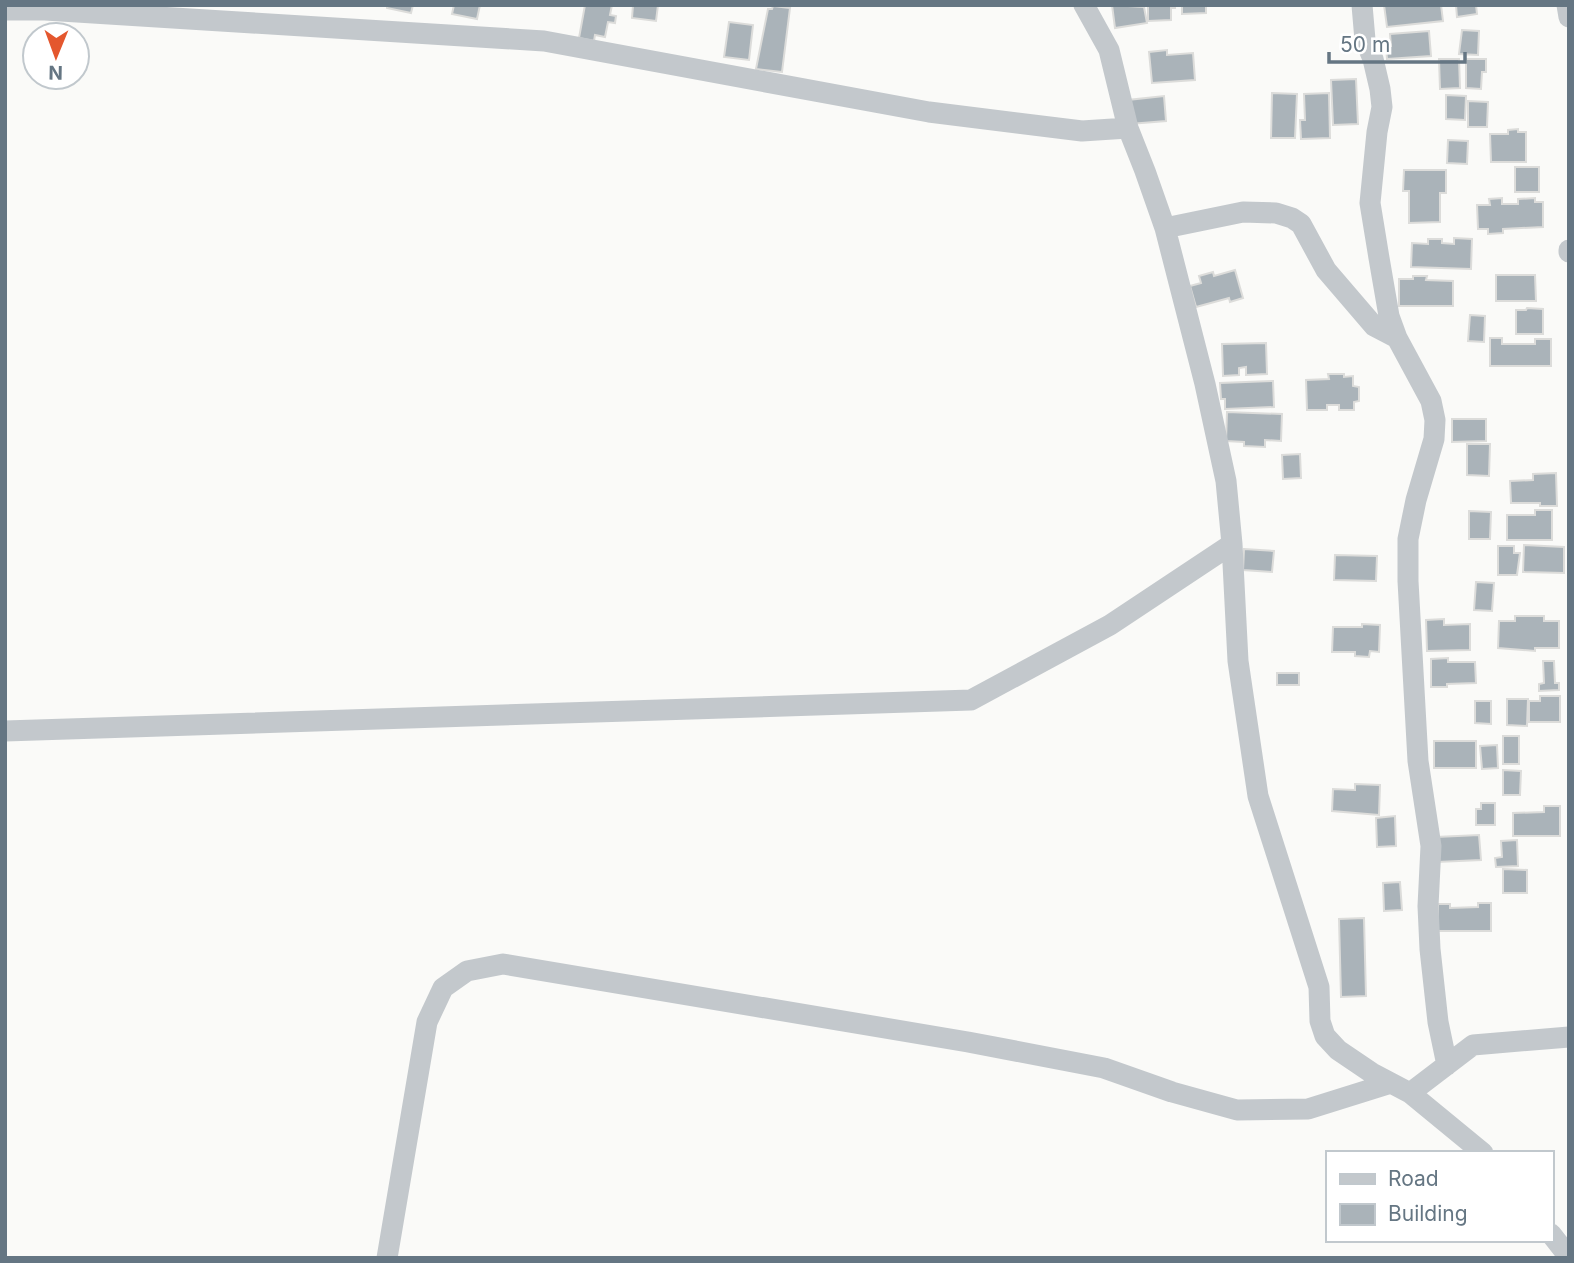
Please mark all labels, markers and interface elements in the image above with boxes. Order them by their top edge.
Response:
north arrow [21,21,91,91]
scale bar [1329,21,1466,65]
text: 50 m [1340,32,1390,57]
text: N [48,61,63,84]
legend [1326,1151,1553,1242]
text: Road [1388,1166,1439,1191]
text: Building [1388,1201,1468,1226]

